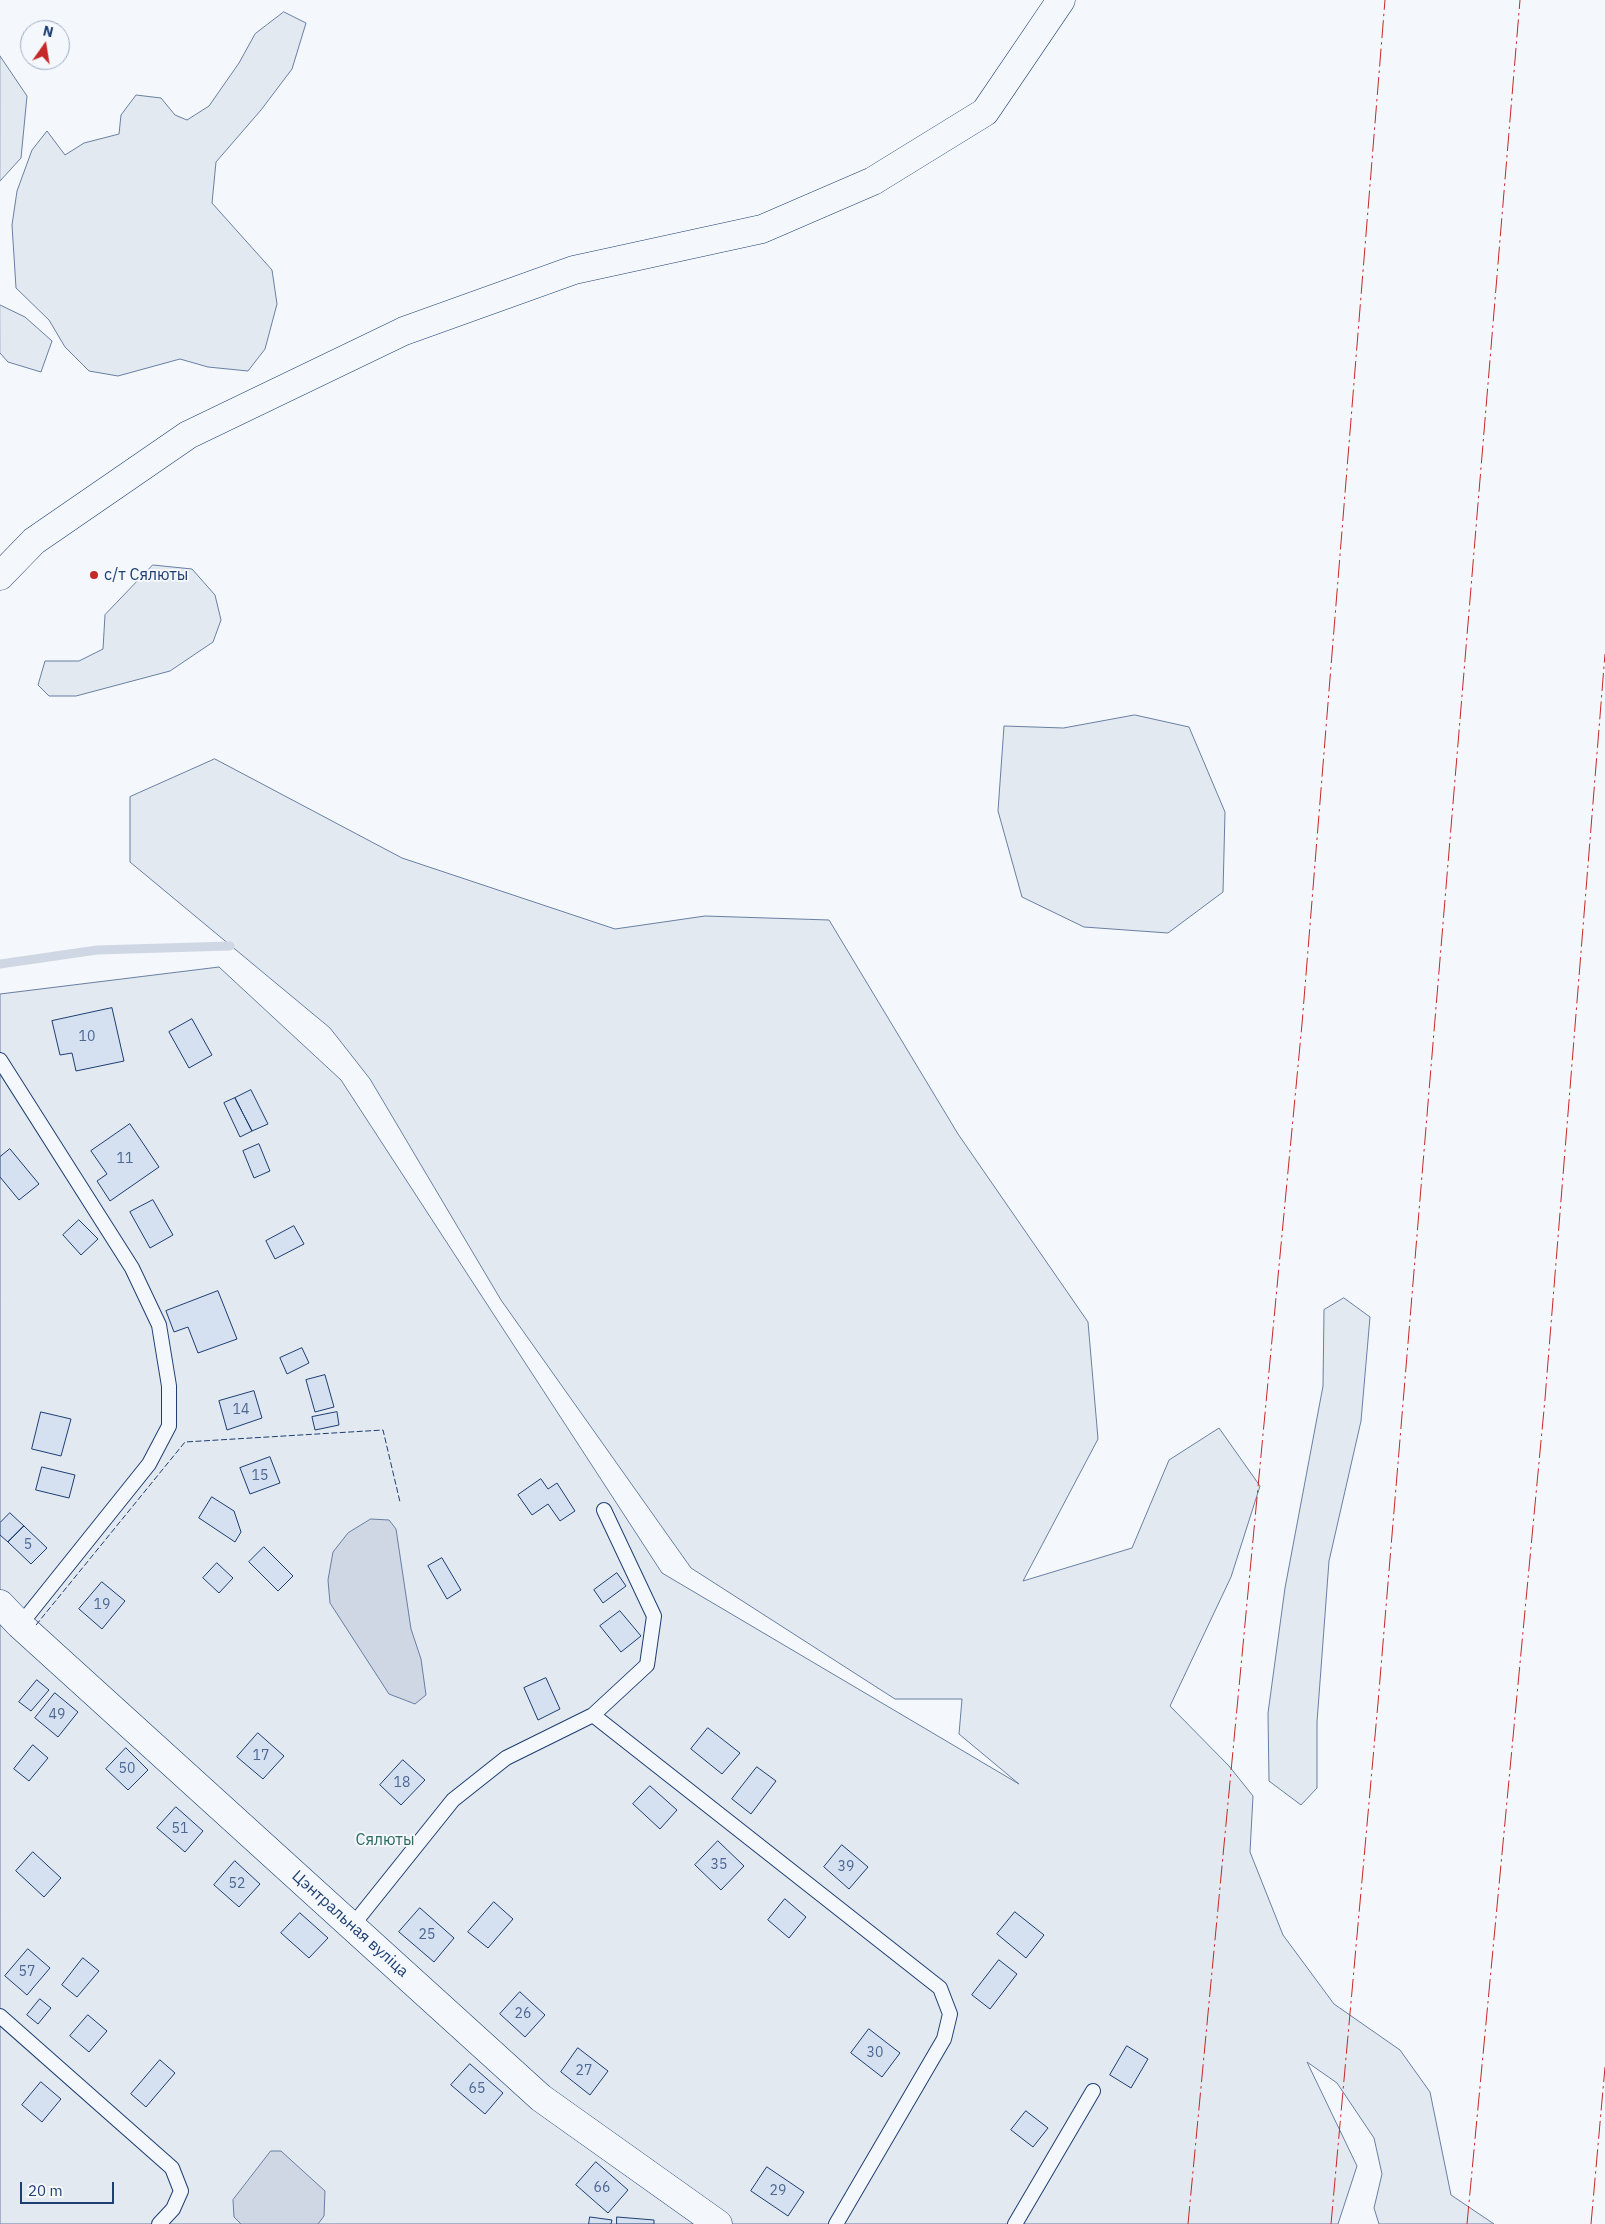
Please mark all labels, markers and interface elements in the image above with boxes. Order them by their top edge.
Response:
north arrow [20,20,70,70]
text: N [41,21,55,41]
place label: с/т Сялюты [104,565,188,585]
marker: с/т Сялюты [88,569,100,581]
house number: 10 [79,1029,95,1045]
house number: 11 [117,1151,133,1167]
house number: 14 [233,1402,249,1418]
house number: 15 [252,1468,268,1484]
house number: 5 [24,1537,32,1553]
house number: 19 [94,1597,110,1613]
house number: 49 [49,1707,65,1723]
house number: 17 [253,1748,269,1764]
house number: 50 [119,1761,135,1777]
house number: 18 [394,1775,410,1791]
house number: 51 [172,1821,188,1837]
park label: Сялюты [356,1830,414,1850]
house number: 35 [711,1857,727,1873]
house number: 39 [838,1859,854,1875]
street label: Цэнтральная вуліца [288,1867,412,1981]
house number: 52 [229,1876,245,1892]
house number: 25 [419,1927,435,1943]
house number: 57 [19,1964,35,1980]
house number: 26 [515,2006,531,2022]
house number: 30 [867,2045,883,2061]
house number: 27 [576,2063,592,2079]
house number: 65 [469,2081,485,2097]
scale bar [22,2172,116,2204]
house number: 66 [594,2180,610,2196]
text: 20 m [28,2181,63,2200]
house number: 29 [770,2183,786,2199]

